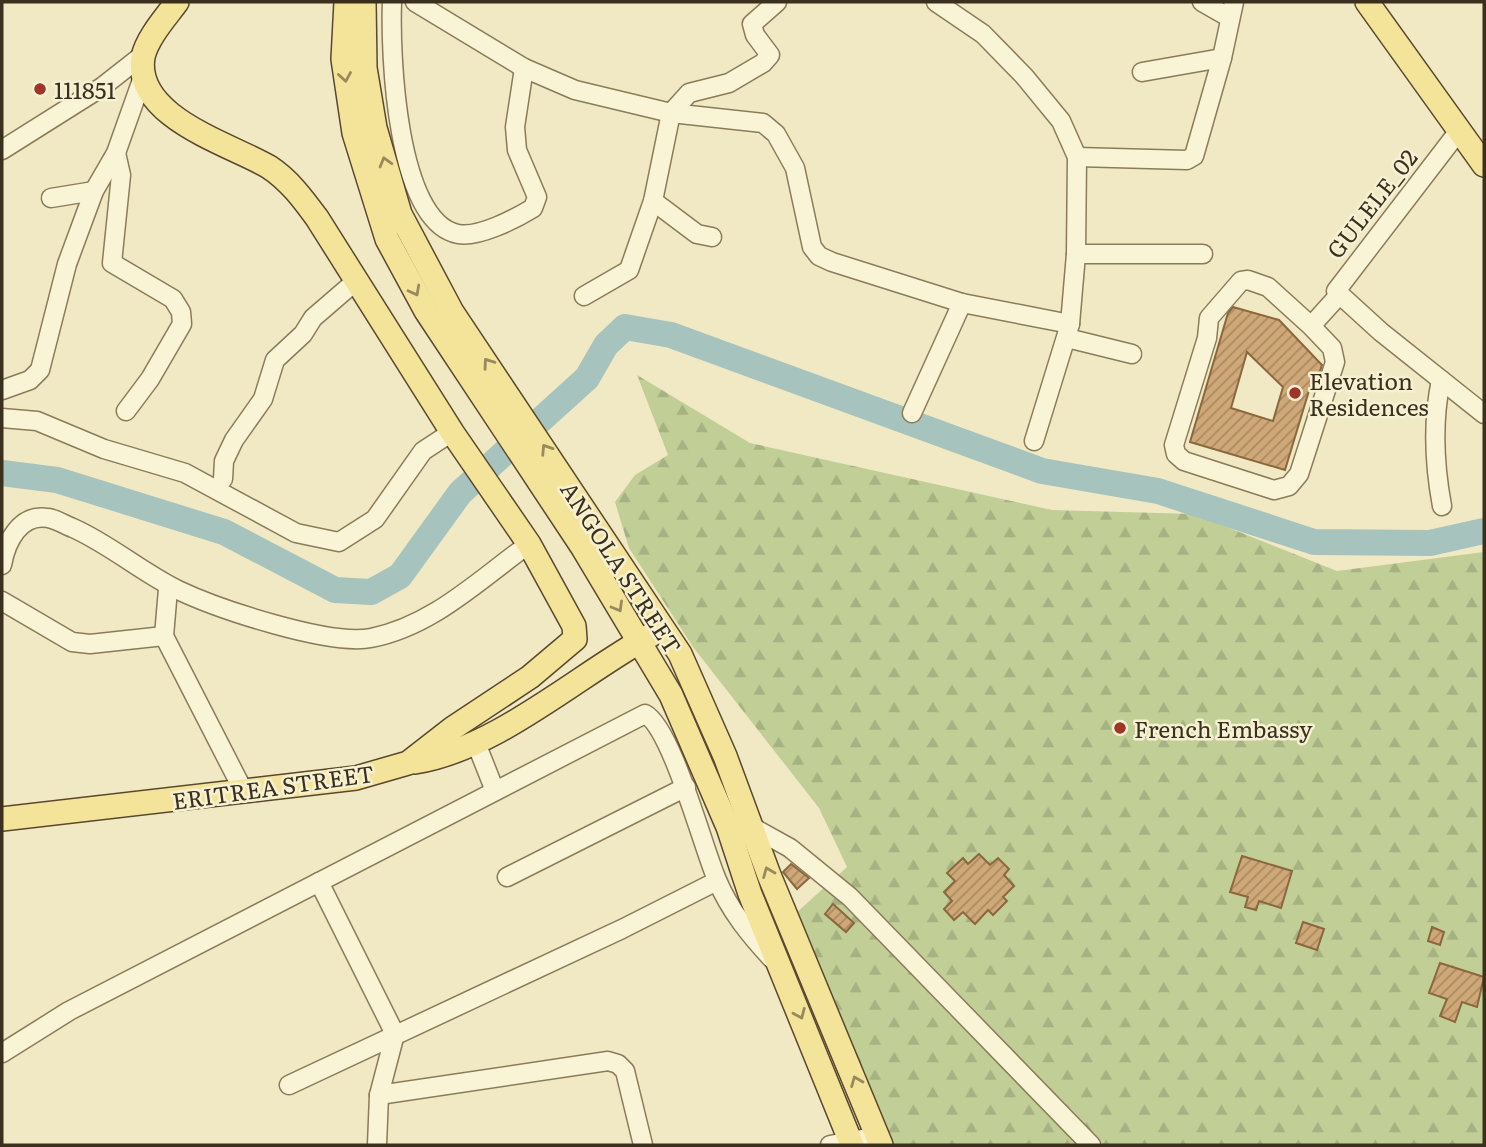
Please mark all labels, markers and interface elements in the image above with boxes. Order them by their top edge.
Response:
one-way arrow [338,71,353,82]
place label: 111851 [54,72,116,106]
marker: 111851 [32,81,48,97]
street label: GULELE_02 [1318,141,1424,265]
one-way arrow [378,157,393,169]
one-way arrow [407,284,421,296]
one-way arrow [483,358,496,371]
place label: Elevation Residences [1309,363,1429,423]
marker: Elevation Residences [1287,385,1303,401]
one-way arrow [541,444,554,457]
street label: ANGOLA STREET [553,474,691,660]
one-way arrow [610,599,623,612]
place label: French Embassy [1134,711,1313,745]
marker: French Embassy [1112,720,1128,736]
street label: ERITREA STREET [170,755,376,817]
one-way arrow [762,867,776,879]
one-way arrow [792,1007,806,1020]
one-way arrow [851,1076,865,1088]

